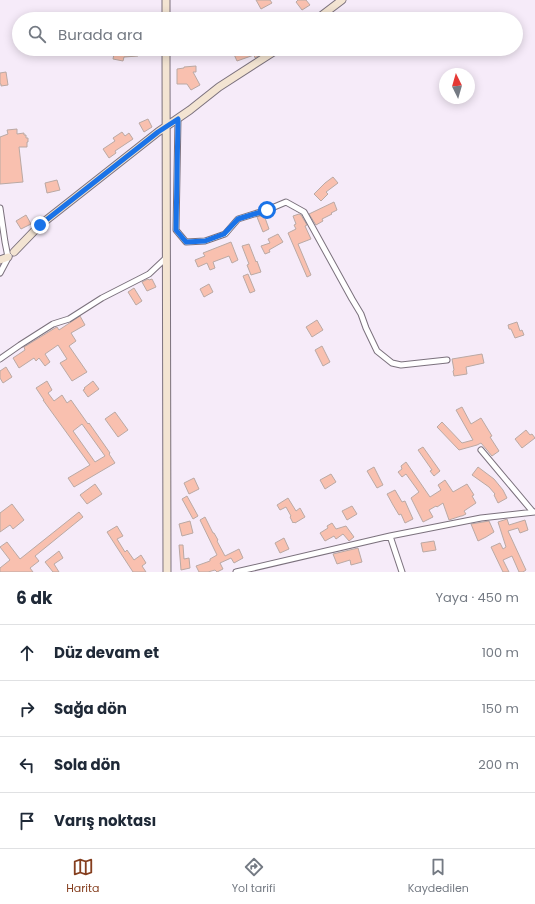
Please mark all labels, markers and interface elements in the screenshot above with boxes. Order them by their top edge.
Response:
search box [12,12,523,56]
icon: search [26,23,48,45]
text: Burada ara [58,24,143,45]
north arrow [439,68,475,104]
route start [258,201,276,219]
route end [31,216,49,234]
text: 6 dk [16,586,52,610]
text: Yaya · 450 m [435,588,519,607]
icon: ahead [16,642,38,664]
text: Düz devam et [54,642,159,663]
text: 100 m [482,643,519,662]
icon: right [16,698,38,720]
text: Sağa dön [54,698,127,719]
text: 150 m [482,699,519,718]
icon: left [16,754,38,776]
text: Sola dön [54,754,120,775]
text: 200 m [478,755,519,774]
icon: arrive [16,810,38,832]
text: Varış noktası [54,810,156,831]
tab: Harita [66,856,99,897]
tab: Yol tarifi [232,856,275,897]
tab: Kaydedilen [408,856,469,897]

